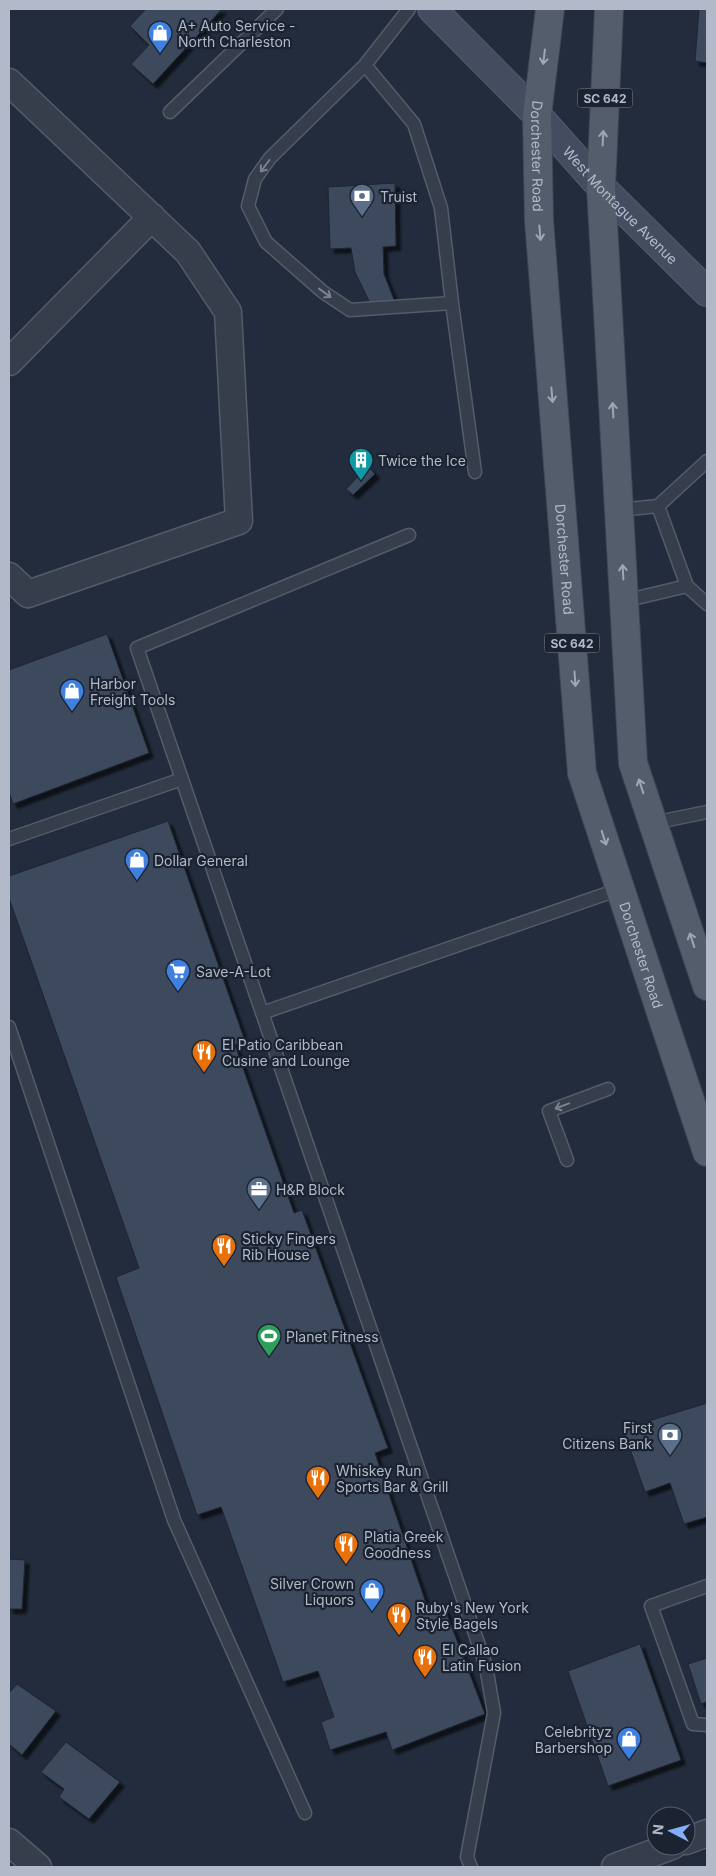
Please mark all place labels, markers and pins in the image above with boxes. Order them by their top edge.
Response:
place label: A+ Auto Service - North Charleston [178,17,296,50]
shop icon: A+ Auto Service - North Charleston [147,20,173,54]
bank icon: Truist [349,183,375,217]
place label: Truist [380,188,418,205]
building icon: Twice the Ice [348,447,374,481]
place label: Twice the Ice [378,452,466,469]
place label: Harbor Freight Tools [90,675,175,708]
shop icon: Harbor Freight Tools [59,678,85,712]
shop icon: Dollar General [124,847,150,881]
place label: Dollar General [154,852,248,869]
supermarket icon: Save-A-Lot [165,958,191,992]
place label: Save-A-Lot [196,963,271,980]
place label: El Patio Caribbean Cusine and Lounge [222,1036,350,1069]
restaurant icon: El Patio Caribbean Cusine and Lounge [191,1039,217,1073]
office icon: H&R Block [246,1176,272,1210]
place label: H&R Block [276,1181,345,1198]
place label: Sticky Fingers Rib House [242,1230,336,1263]
restaurant icon: Sticky Fingers Rib House [211,1233,237,1267]
sports icon: Planet Fitness [256,1323,282,1357]
place label: Planet Fitness [286,1328,379,1345]
place label: First Citizens Bank [562,1419,652,1452]
bank icon: First Citizens Bank [657,1422,683,1456]
place label: Whiskey Run Sports Bar & Grill [336,1462,449,1495]
restaurant icon: Whiskey Run Sports Bar & Grill [305,1465,331,1499]
place label: Platia Greek Goodness [364,1528,444,1561]
restaurant icon: Platia Greek Goodness [333,1531,359,1565]
place label: Silver Crown Liquors [270,1575,354,1608]
shop icon: Silver Crown Liquors [359,1578,385,1612]
place label: Ruby's New York Style Bagels [416,1599,529,1632]
restaurant icon: Ruby's New York Style Bagels [386,1602,412,1636]
place label: El Callao Latin Fusion [442,1641,521,1674]
restaurant icon: El Callao Latin Fusion [412,1644,438,1678]
place label: Celebrityz Barbershop [535,1723,612,1756]
shop icon: Celebrityz Barbershop [616,1726,642,1760]

